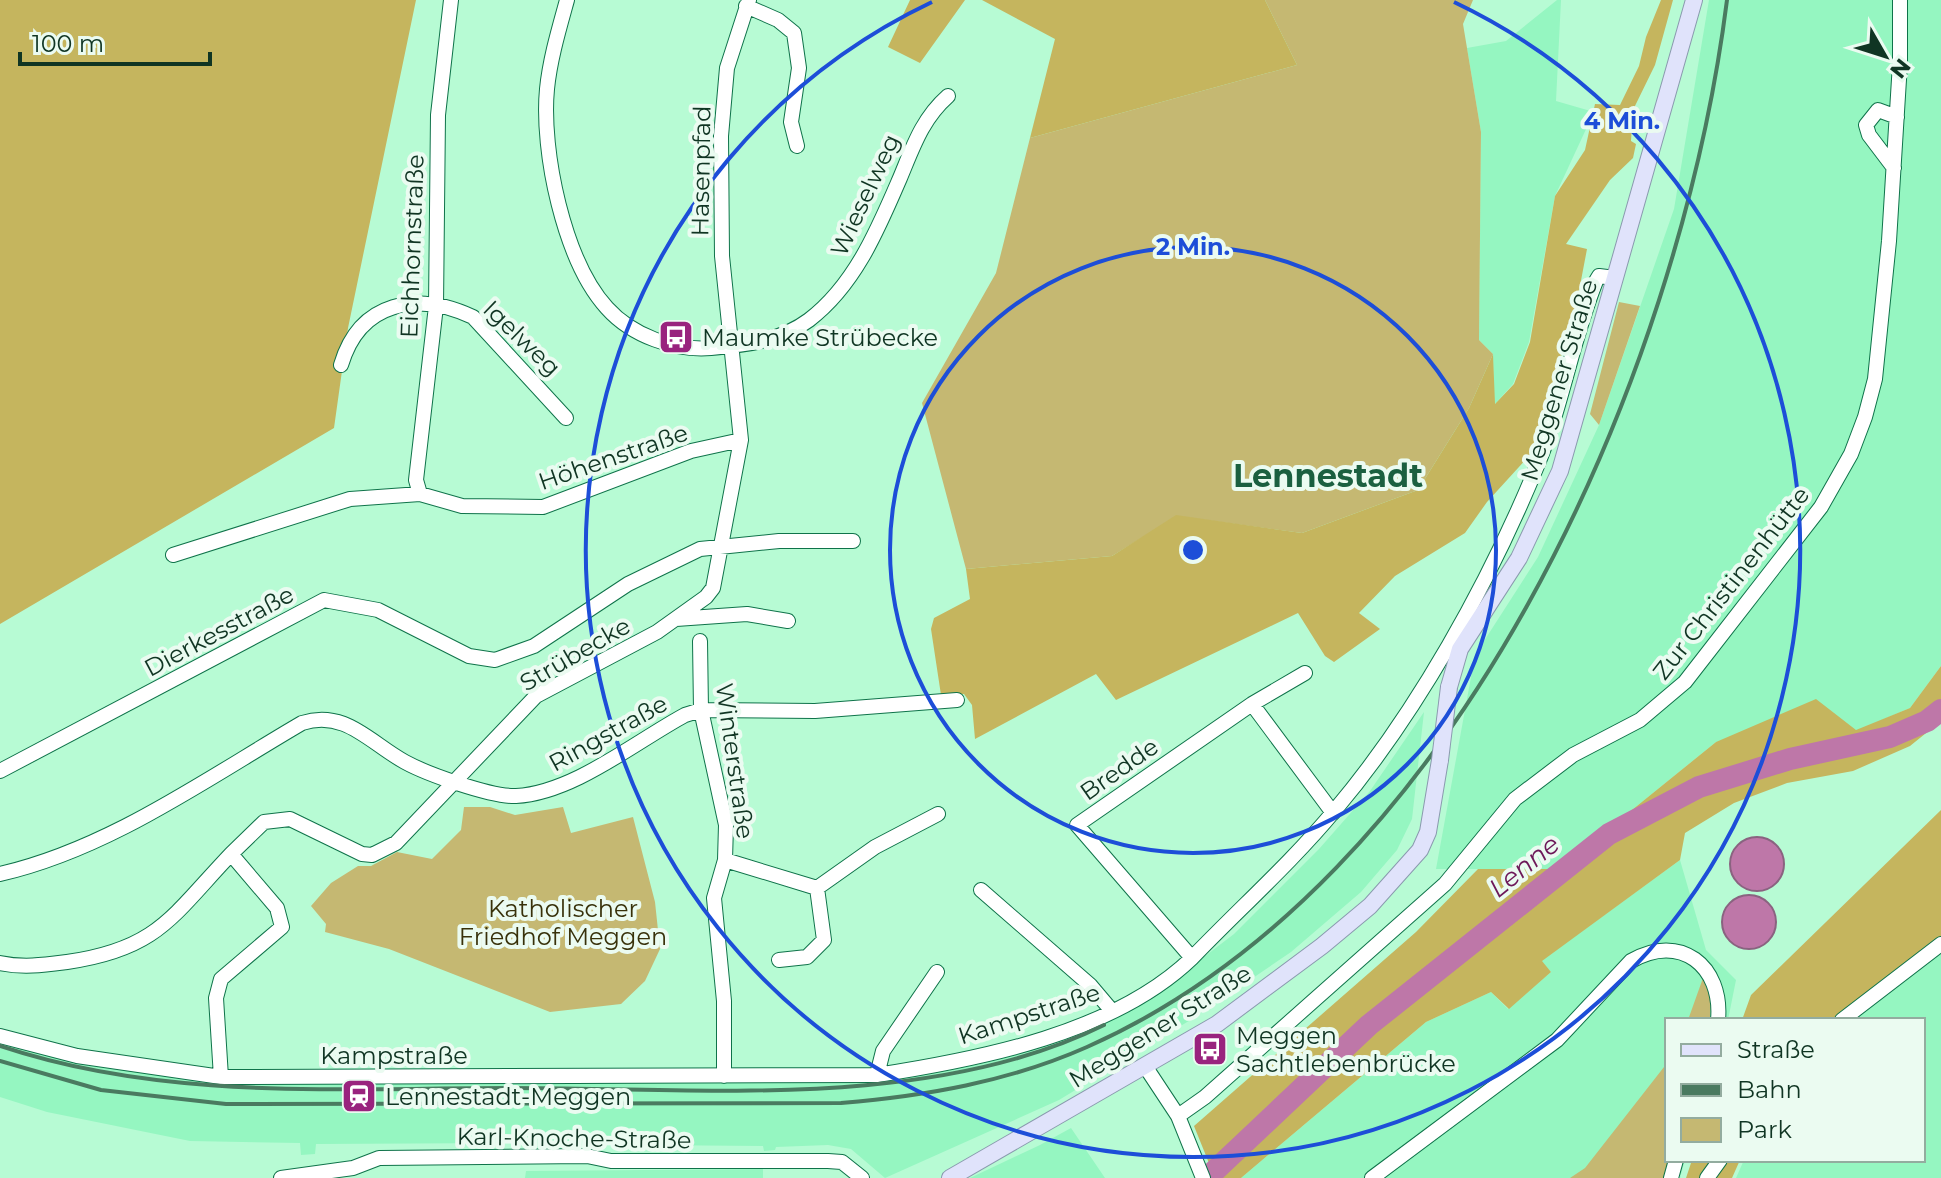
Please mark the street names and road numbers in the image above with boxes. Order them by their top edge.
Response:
street label: Hasenpfad [685,105,717,237]
street label: Wieselweg [824,129,906,261]
street label: Eichhornstraße [394,154,430,338]
street label: Meggener Straße [1515,276,1603,484]
street label: Igelweg [477,294,567,382]
street label: Höhenstraße [534,418,692,496]
street label: Zur Christinenhütte [1647,481,1815,685]
street label: Dierkesstraße [139,579,299,683]
street label: Strübecke [515,611,635,697]
street label: Winterstraße [710,681,760,841]
street label: Ringstraße [544,688,672,778]
street label: Bredde [1074,732,1164,806]
street label: Meggener Straße [1064,958,1256,1094]
street label: Kampstraße [954,977,1104,1051]
street label: Kampstraße [320,1041,468,1070]
street label: Karl-Knoche-Straße [456,1121,692,1155]

